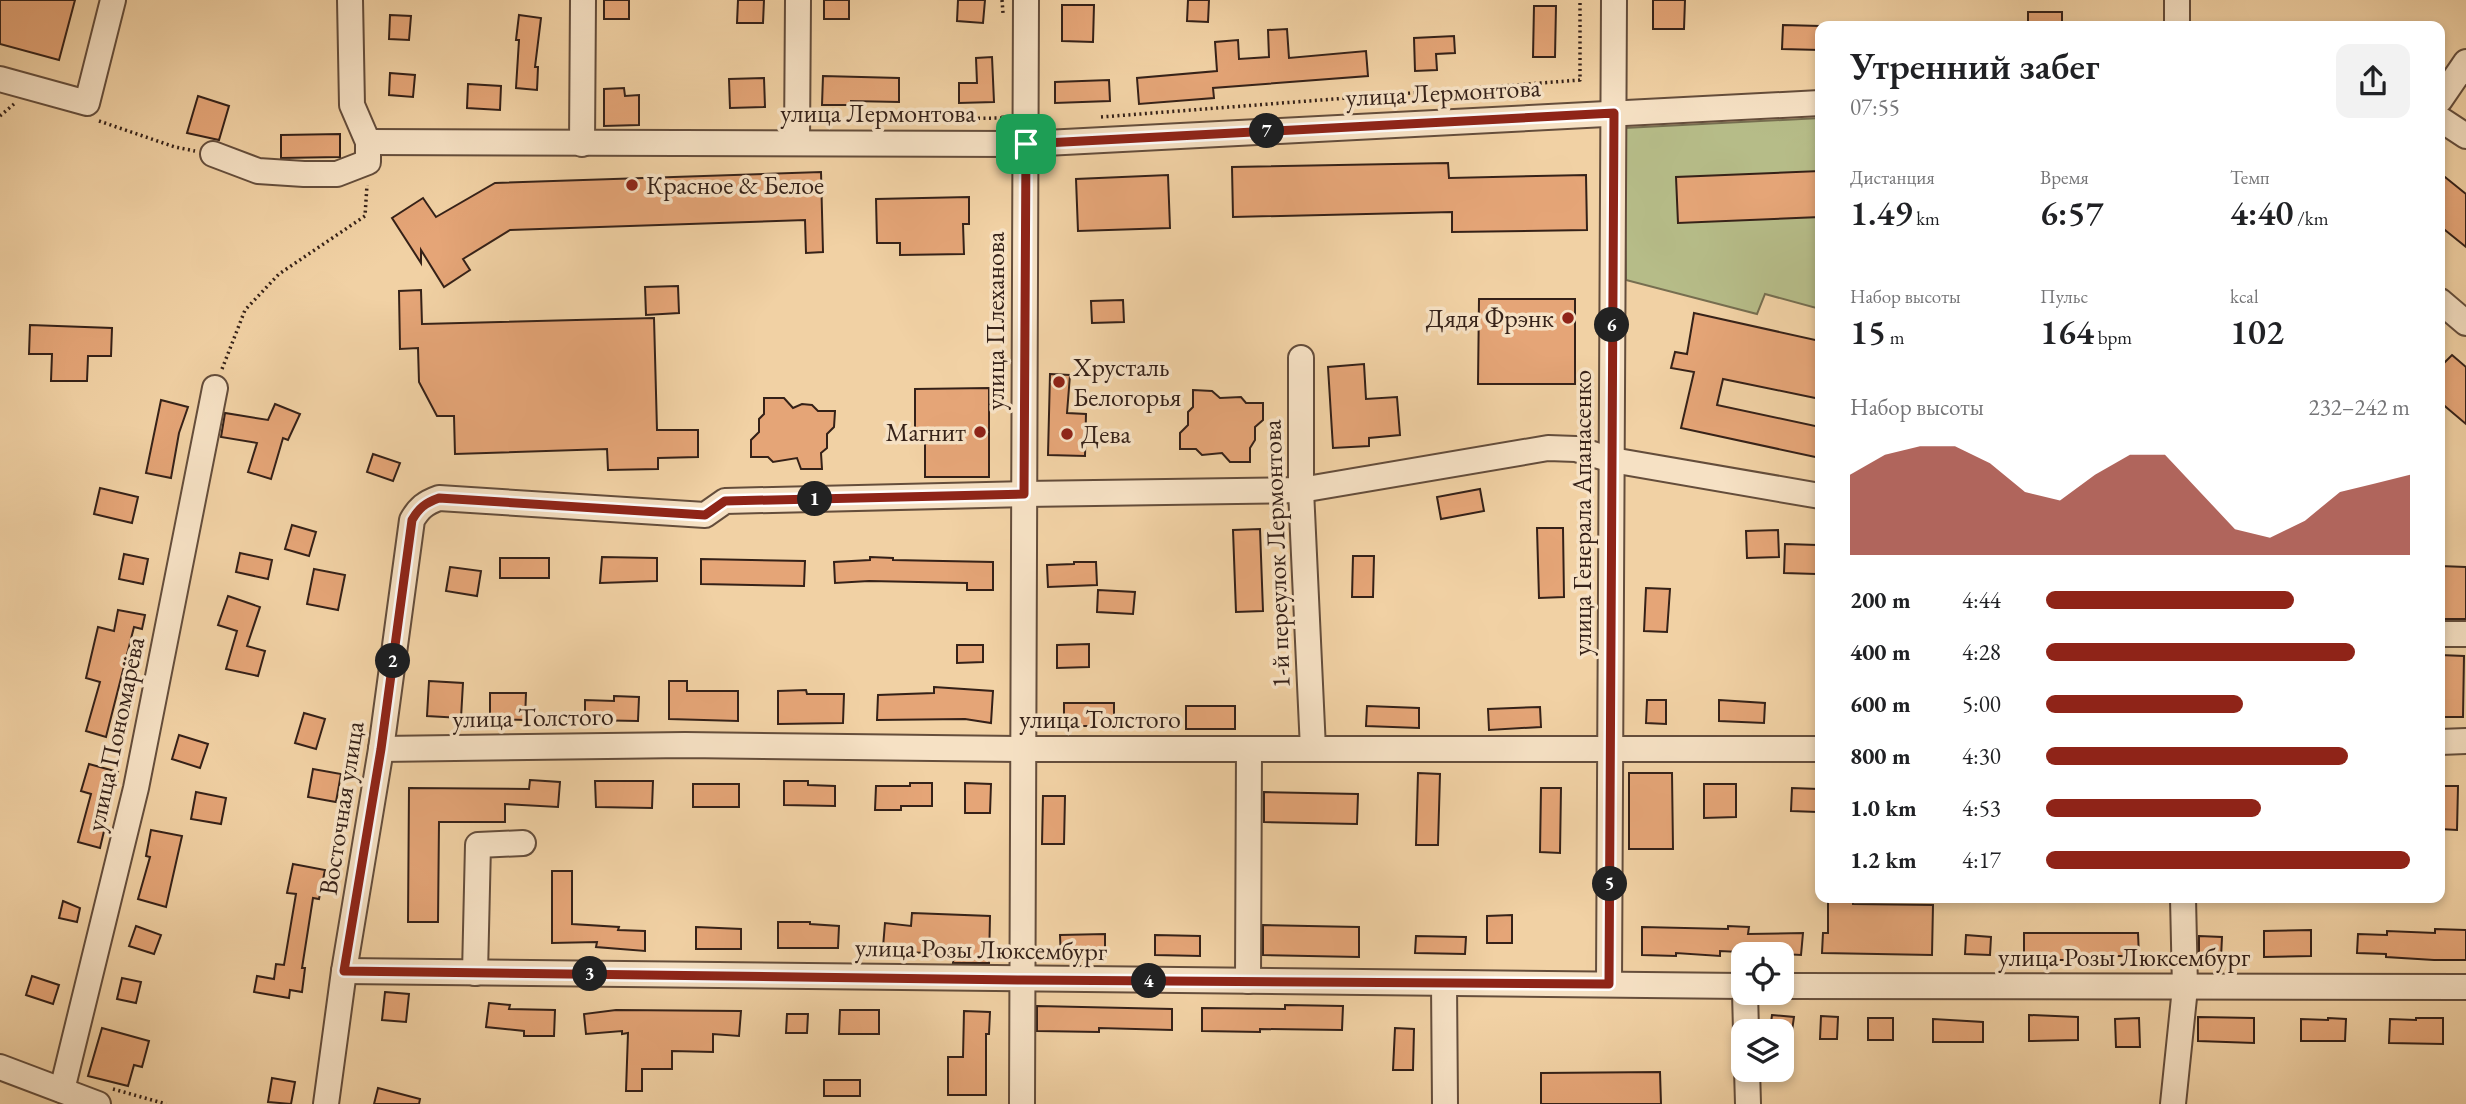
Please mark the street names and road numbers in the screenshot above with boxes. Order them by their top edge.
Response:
street label: улица Лермонтова [1345,70,1542,114]
street label: улица Лермонтова [780,96,976,130]
street label: улица Плеханова [978,231,1012,410]
street label: улица Генерала Апанасенко [1565,370,1599,656]
street label: 1-й переулок Лермонтова [1254,419,1298,689]
street label: улица Пономарёва [78,633,152,834]
street label: улица Толстого [452,699,614,735]
street label: улица Толстого [1019,702,1181,736]
street label: Восточная улица [310,718,372,897]
street label: улица Розы Люксембург [855,930,1107,968]
street label: улица Розы Люксембург [1998,940,2250,974]

